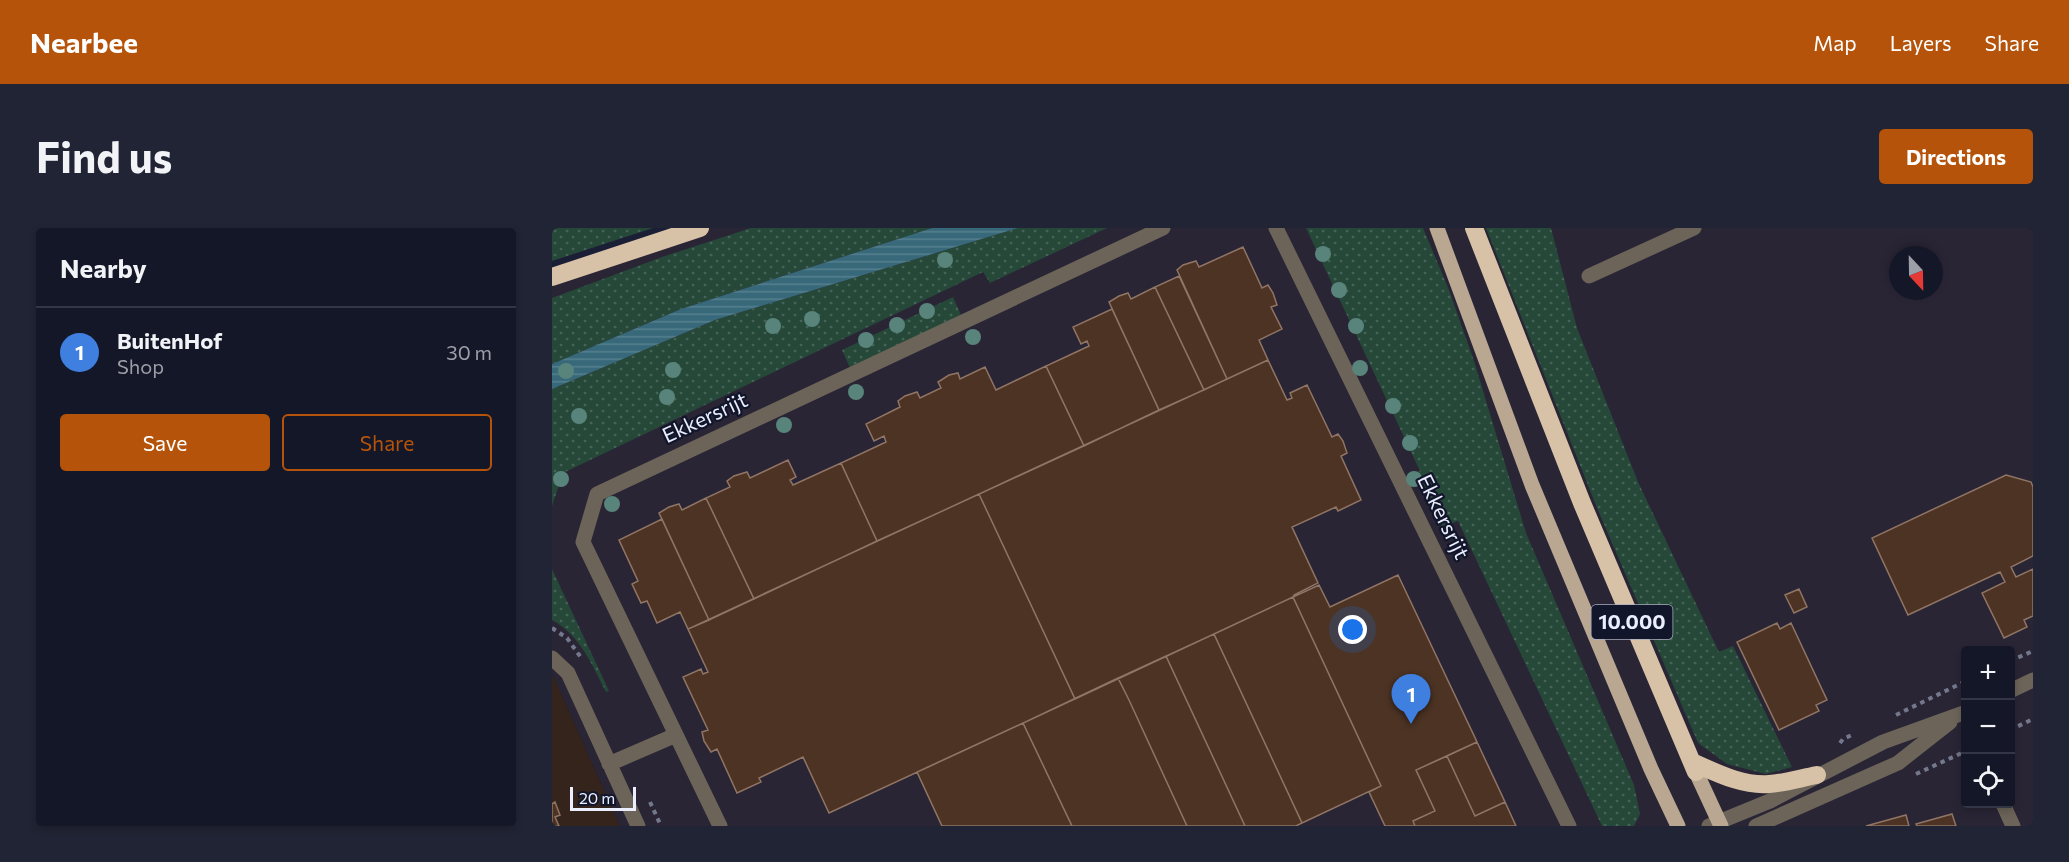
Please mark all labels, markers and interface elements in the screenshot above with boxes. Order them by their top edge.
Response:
text: Nearbee [30,25,138,59]
text: Map [1813,30,1857,55]
text: Layers [1890,30,1952,55]
text: Share [1985,30,2039,55]
button: Directions [1879,129,2033,184]
text: Find us [36,130,172,182]
north arrow [1889,246,1943,300]
text: Nearby [60,252,147,283]
text: BuitenHof [117,327,222,354]
text: 1 [75,340,84,364]
text: 30 m [446,340,492,364]
text: Shop [117,354,164,378]
street label: Ekkersrijt [658,386,751,447]
button: Save [60,414,270,471]
button: Share [282,414,492,471]
street label: Ekkersrijt [1413,470,1476,563]
road number: 10.000 [1592,605,1672,639]
your location [1338,615,1367,644]
map controls [1961,646,2015,808]
button: + [1961,646,2015,700]
pin: 1 [1392,674,1430,724]
button: − [1961,700,2015,754]
button: locate [1961,754,2015,808]
scale bar [570,784,636,812]
text: 20 m [579,788,615,807]

